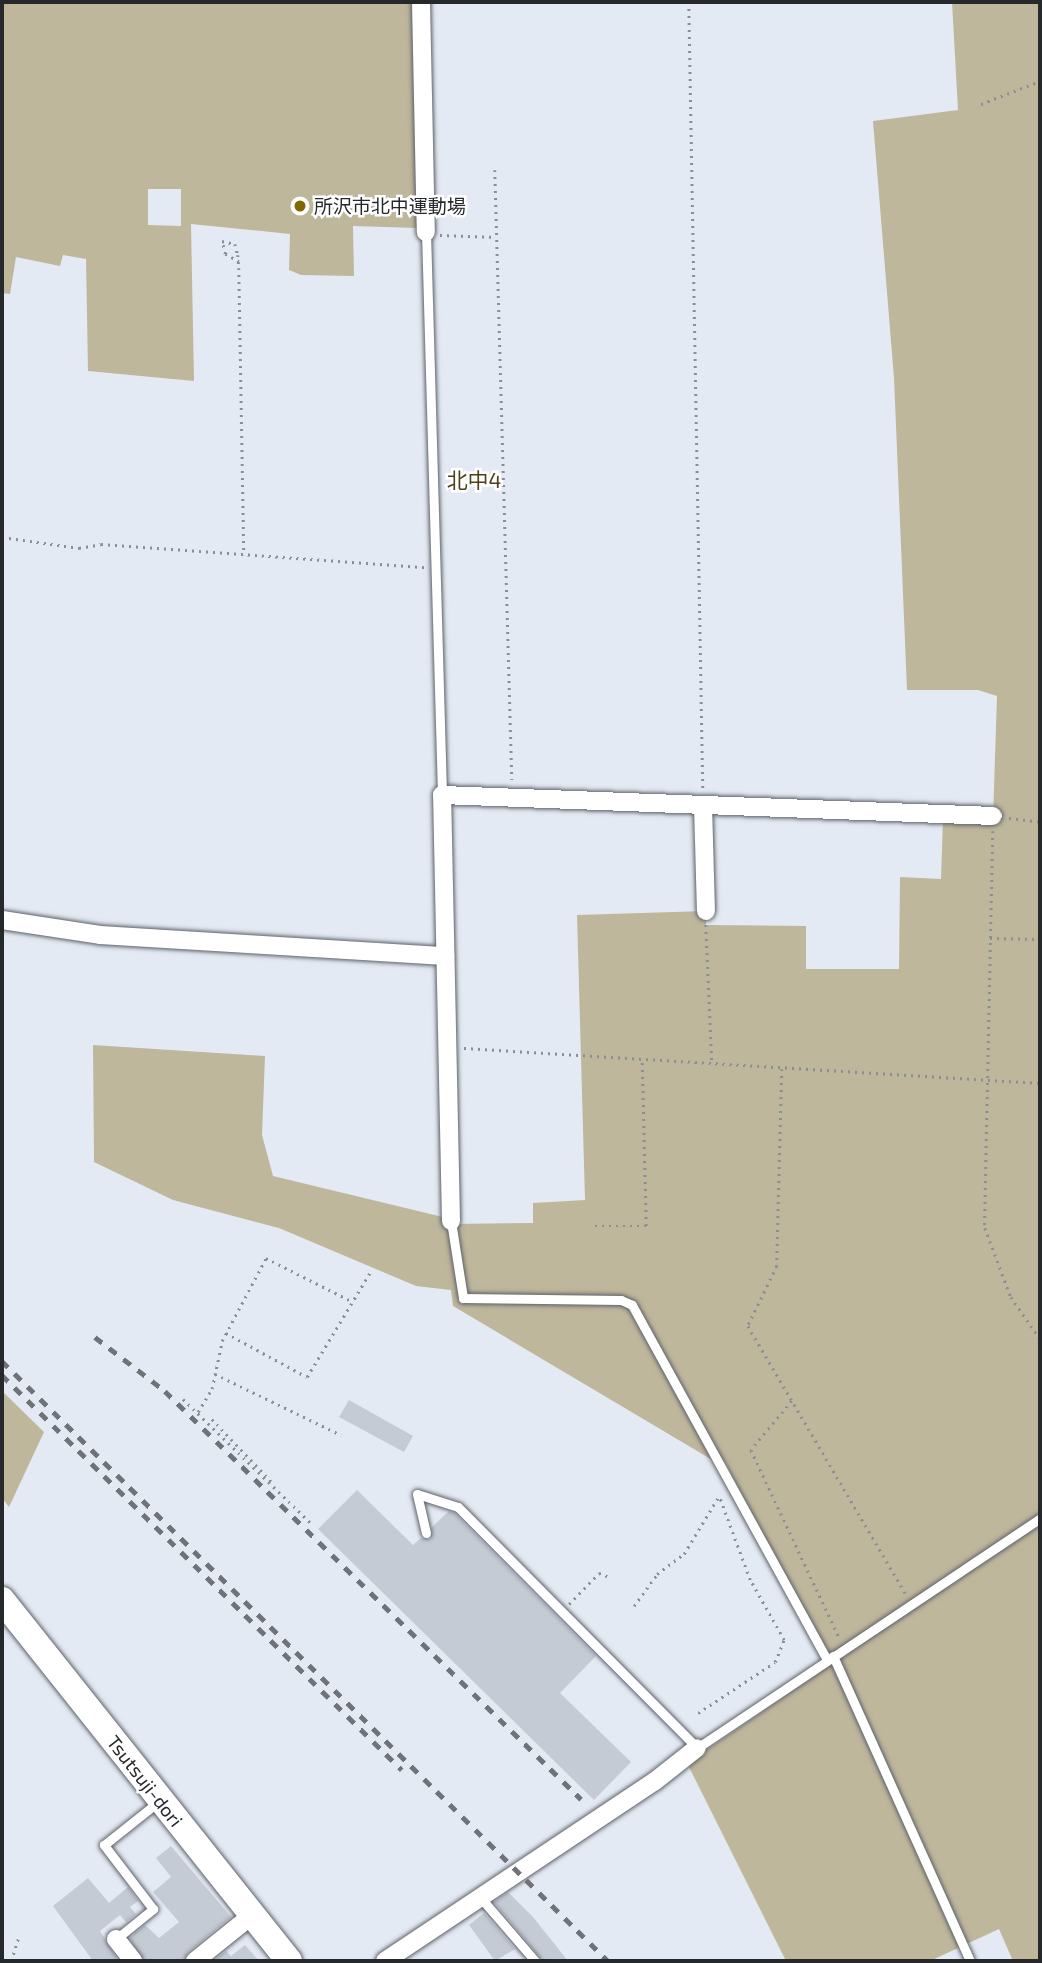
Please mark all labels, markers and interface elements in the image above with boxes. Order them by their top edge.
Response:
place label: 所沢市北中運動場 [314,195,466,217]
marker: 所沢市北中運動場 [292,198,308,214]
district label: 北中4 [447,467,501,493]
street label: Tsutsuji-dori [102,1731,188,1831]

